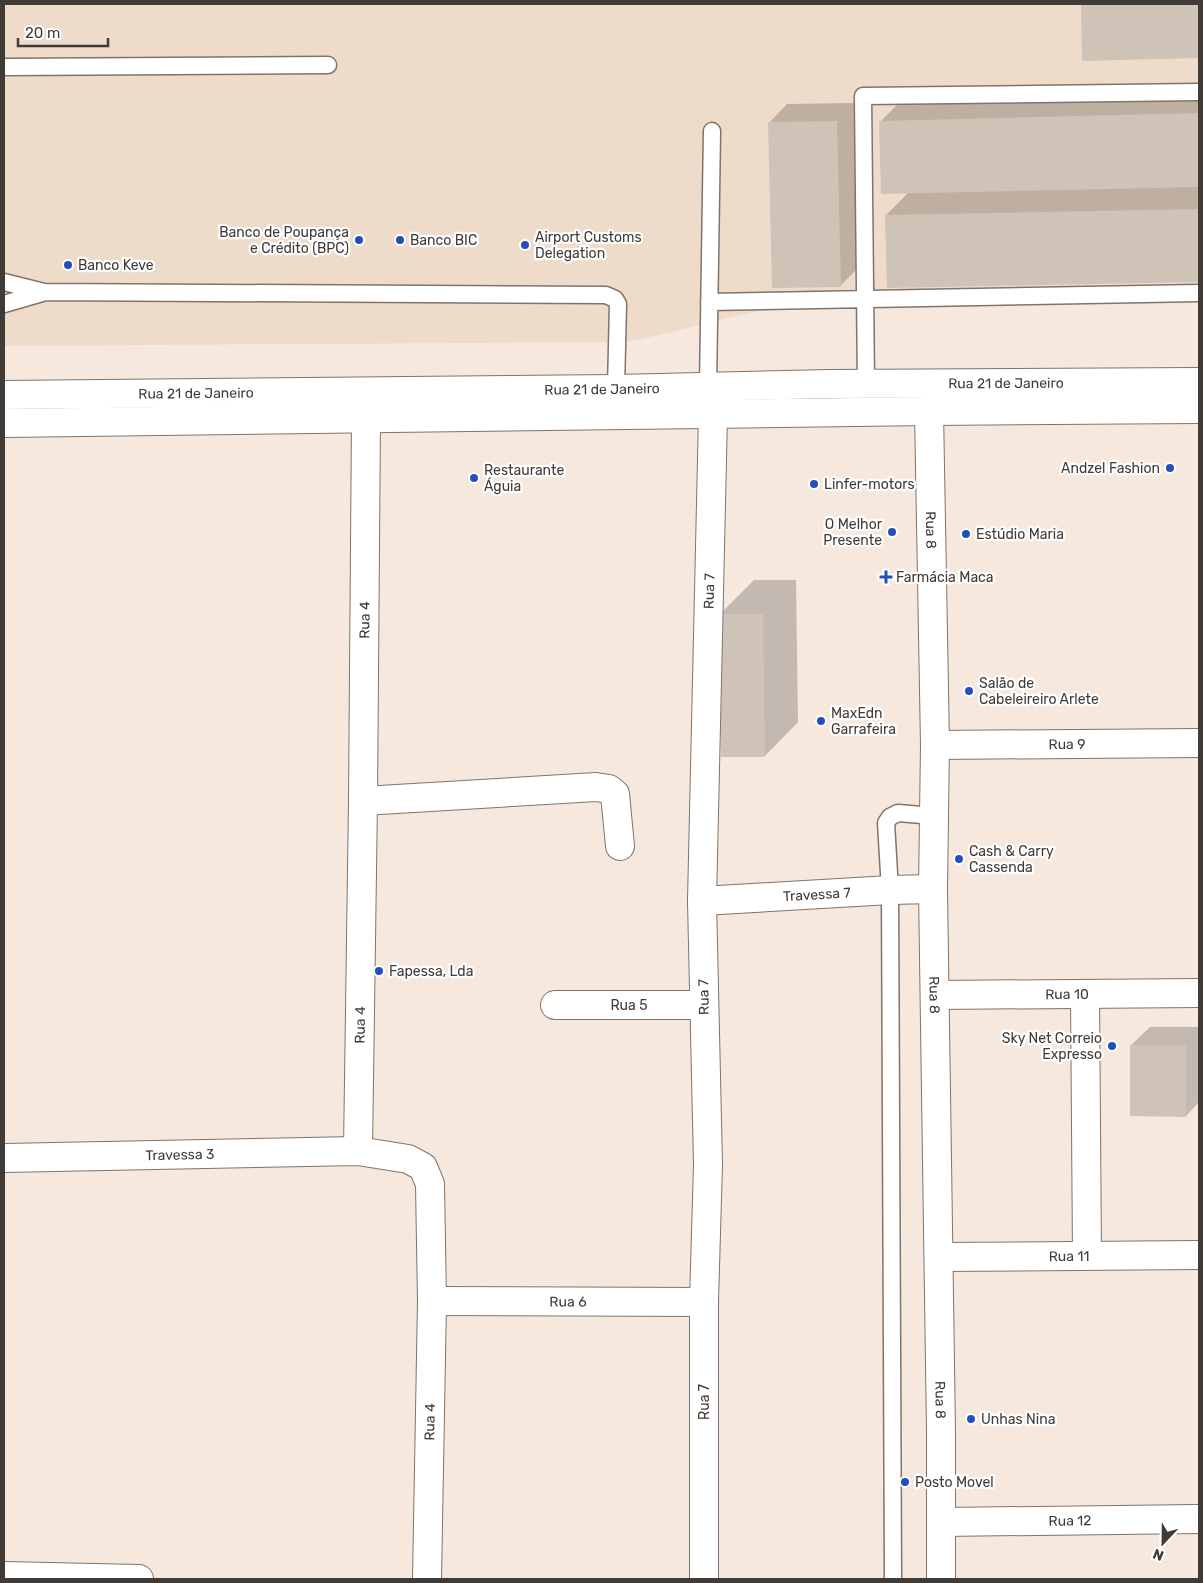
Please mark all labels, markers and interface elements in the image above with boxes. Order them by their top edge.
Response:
scale bar [18,15,108,47]
text: 20 m [25,24,60,42]
place label: Banco de Poupança e Crédito (BPC) [219,224,349,257]
place label: Airport Customs Delegation [535,229,642,262]
place label: Banco BIC [410,232,477,249]
marker: Banco de Poupança e Crédito (BPC) [353,234,365,246]
marker: Banco BIC [394,234,406,246]
marker: Airport Customs Delegation [519,239,531,251]
place label: Banco Keve [78,257,154,274]
marker: Banco Keve [62,259,74,271]
street label: Rua 21 de Janeiro [948,374,1064,392]
street label: Rua 21 de Janeiro [544,379,660,398]
street label: Rua 21 de Janeiro [138,384,254,402]
place label: Andzel Fashion [1061,460,1160,477]
place label: Restaurante Águia [484,462,564,495]
marker: Andzel Fashion [1164,462,1176,474]
marker: Restaurante Águia [468,472,480,484]
place label: Linfer-motors [824,476,915,493]
marker: Linfer-motors [808,478,820,490]
street label: Rua 8 [922,511,940,549]
place label: O Melhor Presente [823,516,883,549]
marker: O Melhor Presente [886,526,898,538]
place label: Estúdio Maria [976,526,1064,543]
marker: Estúdio Maria [960,528,972,540]
place label: Farmácia Maca [896,569,994,586]
marker: Farmácia Maca [880,571,892,583]
street label: Rua 7 [700,573,718,609]
street label: Rua 4 [356,601,373,639]
place label: Salão de Cabeleireiro Arlete [979,675,1099,708]
marker: Salão de Cabeleireiro Arlete [963,685,975,697]
place label: MaxEdn Garrafeira [831,705,896,738]
marker: MaxEdn Garrafeira [815,715,827,727]
street label: Rua 9 [1048,735,1086,753]
place label: Cash & Carry Cassenda [969,843,1054,876]
marker: Cash & Carry Cassenda [953,853,965,865]
street label: Travessa 7 [782,884,851,905]
place label: Fapessa, Lda [389,963,473,980]
marker: Fapessa, Lda [373,965,385,977]
street label: Rua 8 [926,976,943,1014]
street label: Rua 7 [695,979,713,1015]
street label: Rua 10 [1045,985,1089,1003]
street label: Rua 5 [610,997,648,1014]
street label: Rua 4 [351,1006,369,1044]
place label: Sky Net Correio Expresso [1002,1030,1102,1063]
marker: Sky Net Correio Expresso [1106,1040,1118,1052]
street label: Travessa 3 [145,1145,215,1164]
street label: Rua 11 [1049,1247,1089,1265]
street label: Rua 6 [549,1293,587,1310]
street label: Rua 8 [932,1381,949,1419]
street label: Rua 7 [696,1384,713,1420]
street label: Rua 4 [421,1403,439,1441]
place label: Unhas Nina [981,1411,1055,1428]
marker: Unhas Nina [965,1413,977,1425]
place label: Posto Movel [915,1474,994,1491]
marker: Posto Movel [899,1476,911,1488]
street label: Rua 12 [1048,1512,1092,1529]
north arrow [1138,1518,1188,1568]
text: N [1150,1545,1166,1564]

